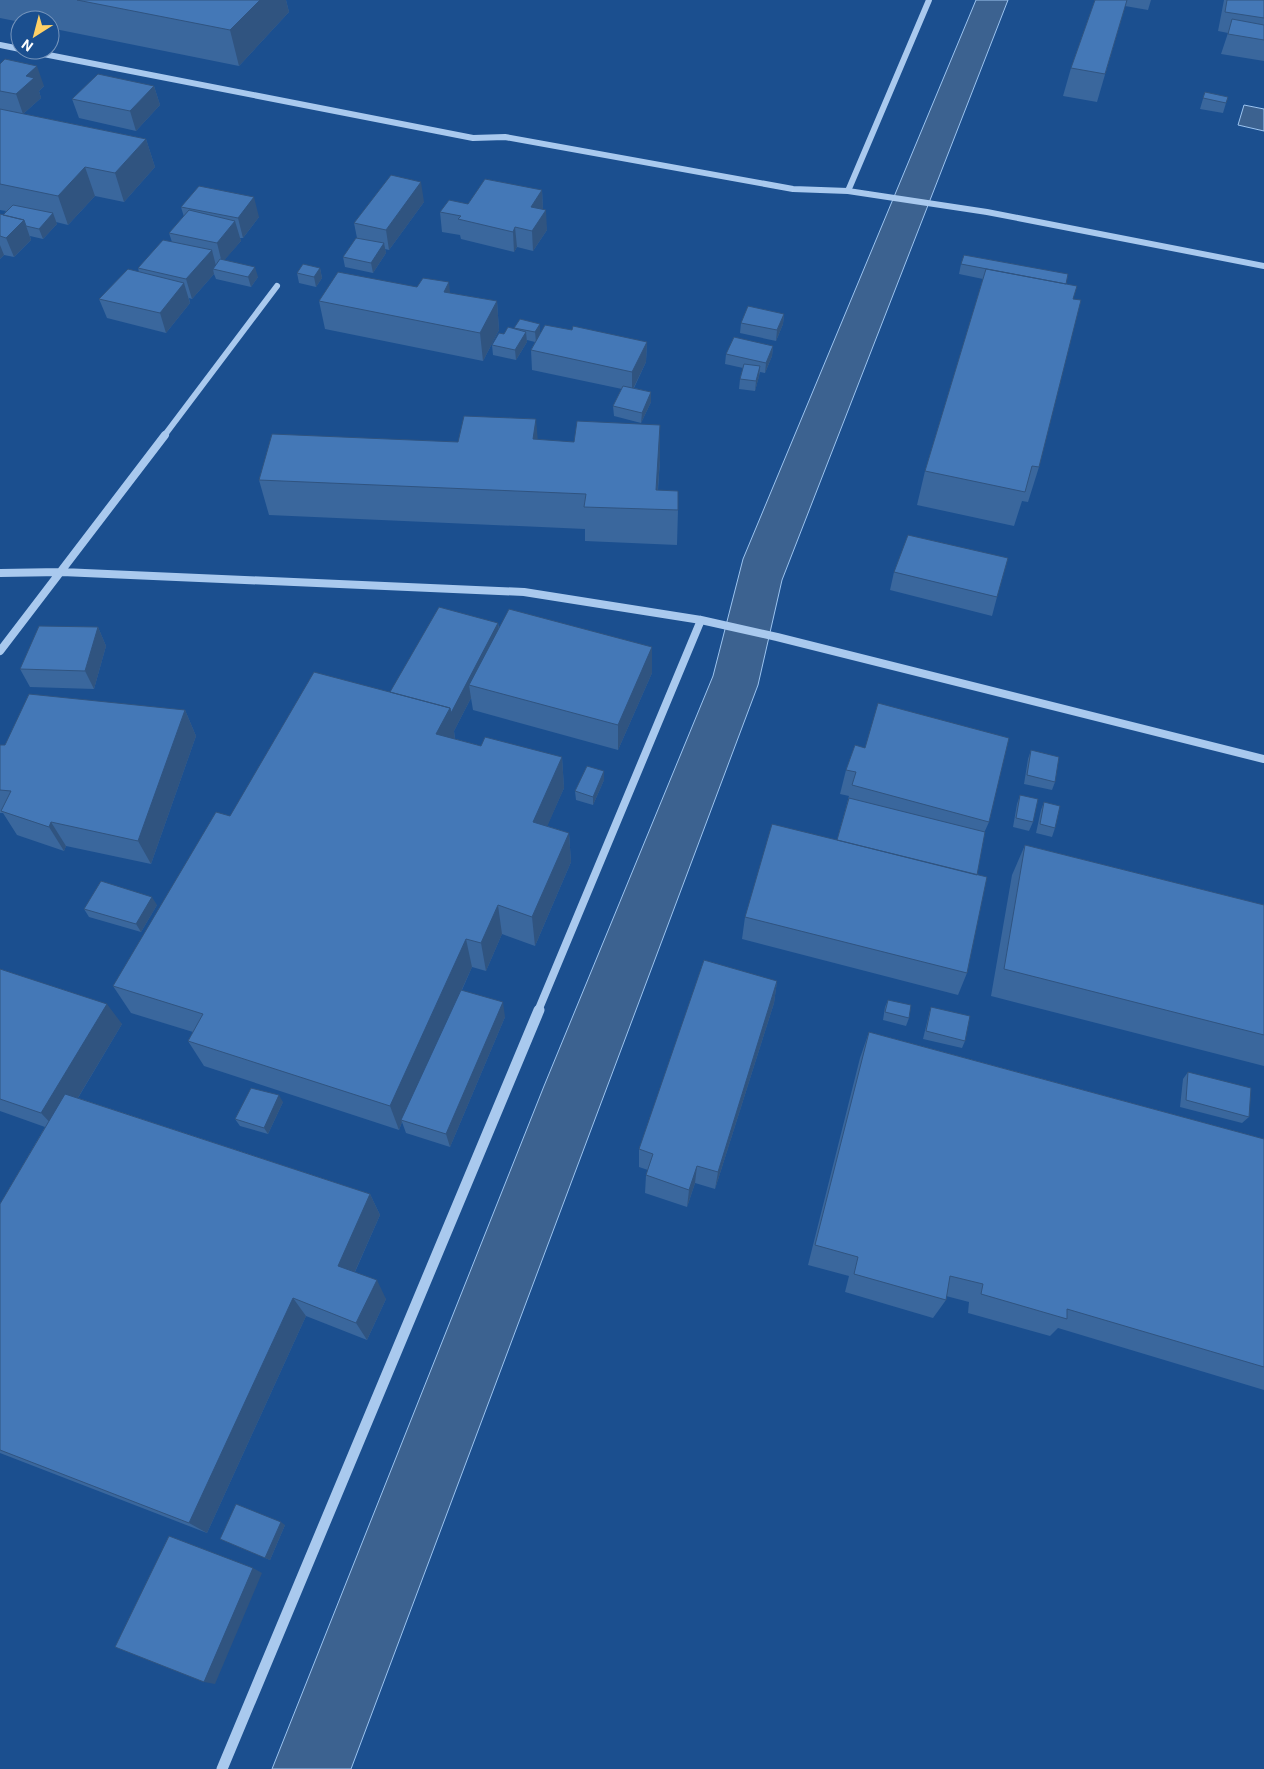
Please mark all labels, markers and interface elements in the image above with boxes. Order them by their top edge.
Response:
north arrow [10,10,60,60]
text: N [19,36,36,55]

